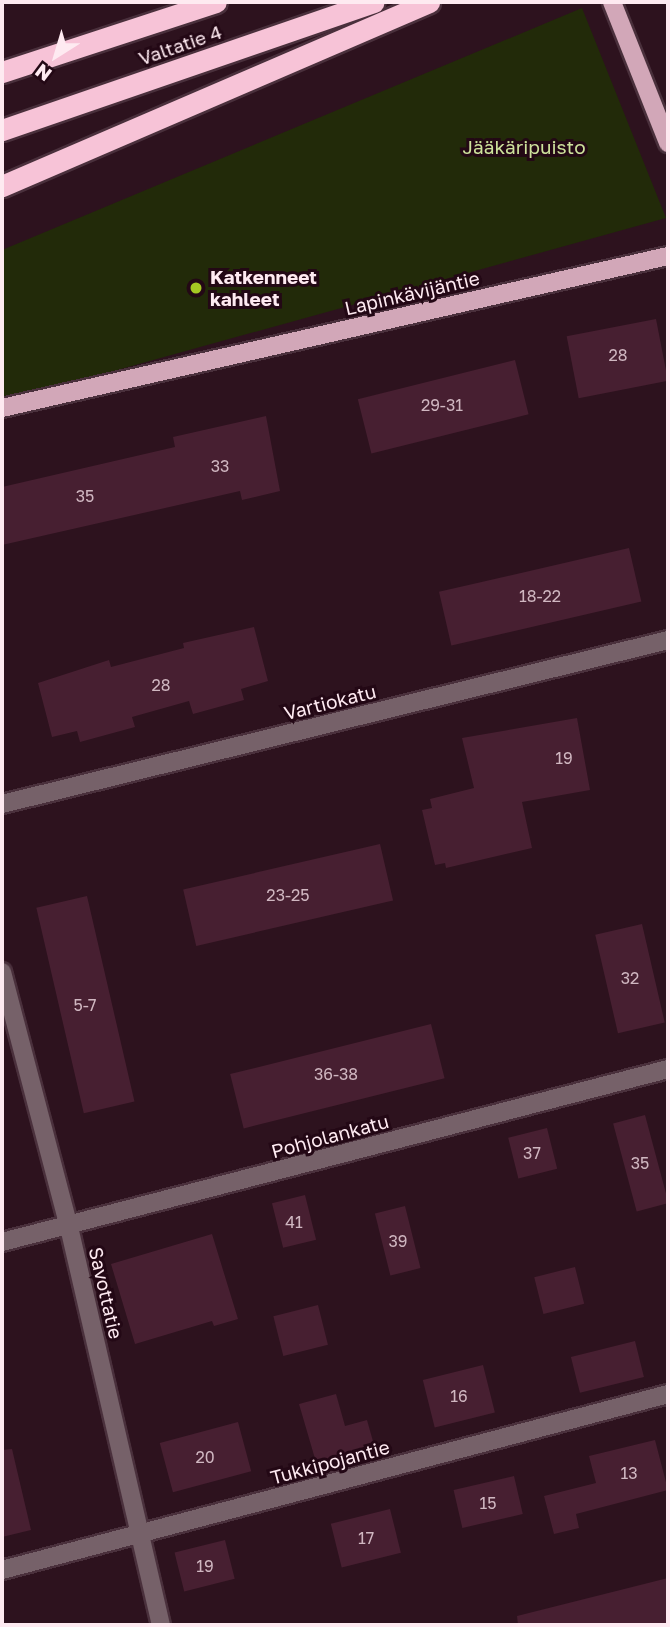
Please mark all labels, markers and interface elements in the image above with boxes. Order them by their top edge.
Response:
street label: Valtatie 4 [136,20,224,70]
north arrow [21,21,91,91]
text: N [30,60,56,87]
park label: Jääkäripuisto [462,136,586,158]
place label: Katkenneet kahleet [210,266,317,310]
street label: Lapinkävijäntie [342,266,482,320]
marker: Katkenneet kahleet [188,280,204,296]
house number: 28 [608,345,628,365]
house number: 29-31 [421,395,463,415]
house number: 33 [211,456,229,476]
house number: 35 [76,486,94,506]
house number: 18-22 [519,586,561,606]
house number: 28 [151,675,171,695]
street label: Vartiokatu [281,680,379,724]
house number: 19 [555,748,573,768]
house number: 23-25 [266,885,310,905]
house number: 32 [621,968,639,988]
house number: 5-7 [74,995,96,1015]
house number: 36-38 [314,1064,358,1084]
street label: Pohjolankatu [269,1109,391,1163]
house number: 37 [523,1143,541,1163]
house number: 35 [631,1153,649,1173]
house number: 41 [285,1212,303,1232]
house number: 39 [388,1231,408,1251]
street label: Savottatie [84,1245,128,1341]
house number: 16 [450,1386,468,1406]
street label: Tukkipojantie [268,1435,392,1489]
house number: 20 [195,1447,215,1467]
house number: 13 [620,1463,638,1483]
house number: 15 [479,1493,497,1513]
house number: 17 [358,1528,374,1548]
house number: 19 [196,1556,214,1576]

